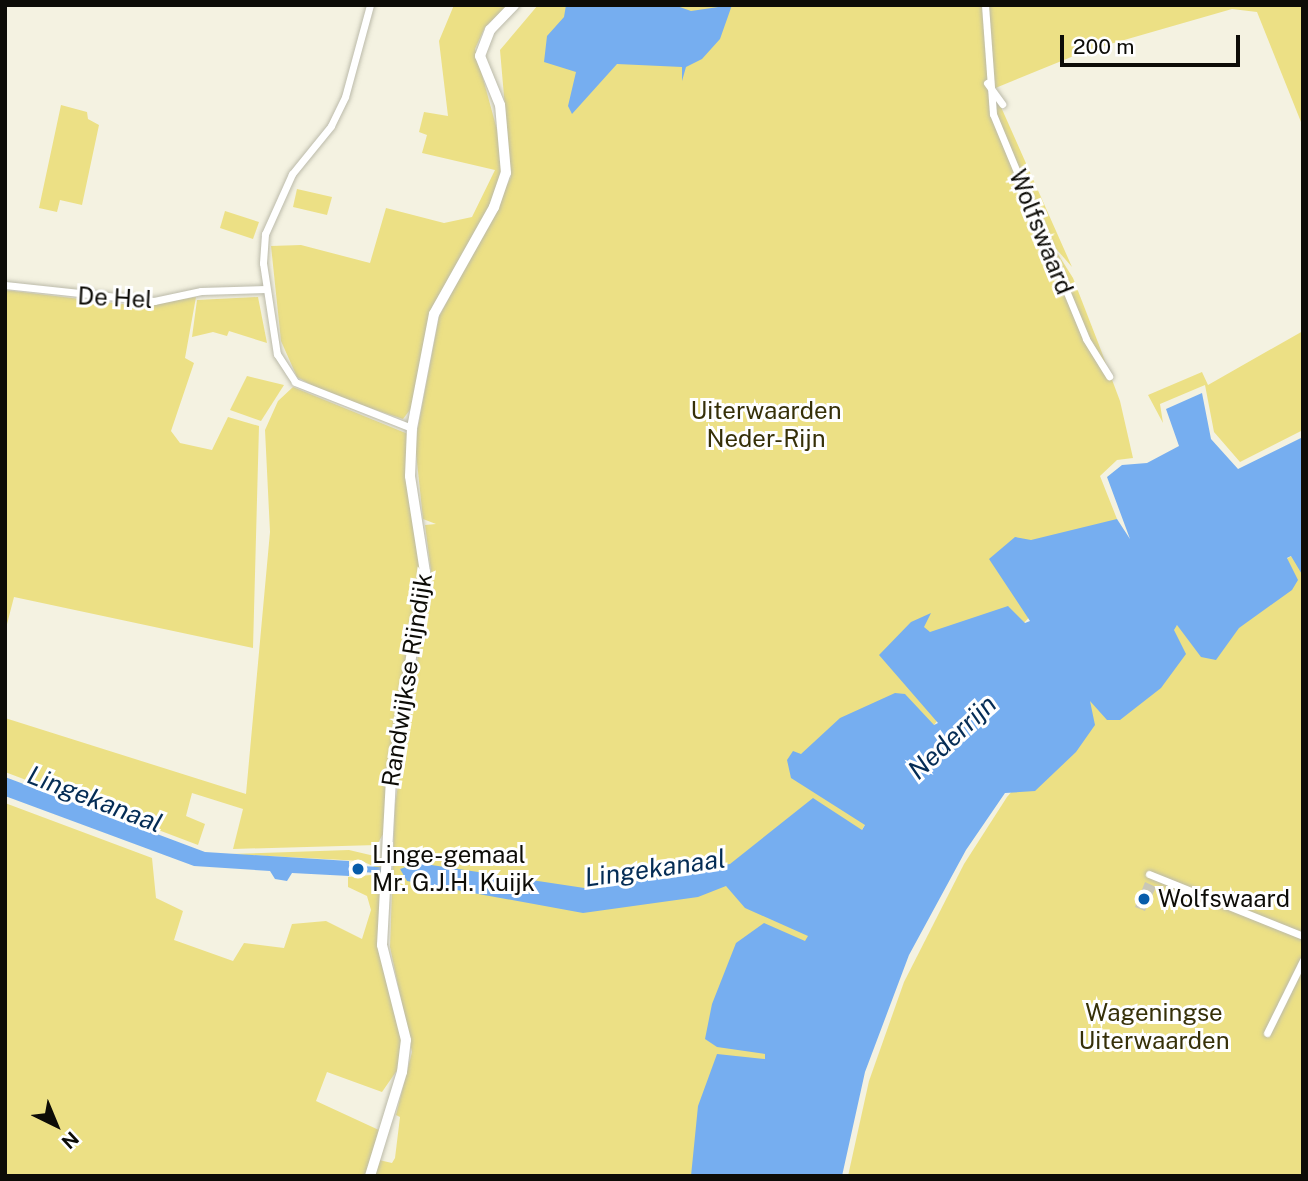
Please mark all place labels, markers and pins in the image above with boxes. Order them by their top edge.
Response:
place label: Linge-gemaal Mr. G.J.H. Kuijk [372,841,535,897]
marker: Linge-gemaal Mr. G.J.H. Kuijk [350,861,366,877]
place label: Wolfswaard [1158,885,1290,913]
marker: Wolfswaard [1136,891,1152,907]

